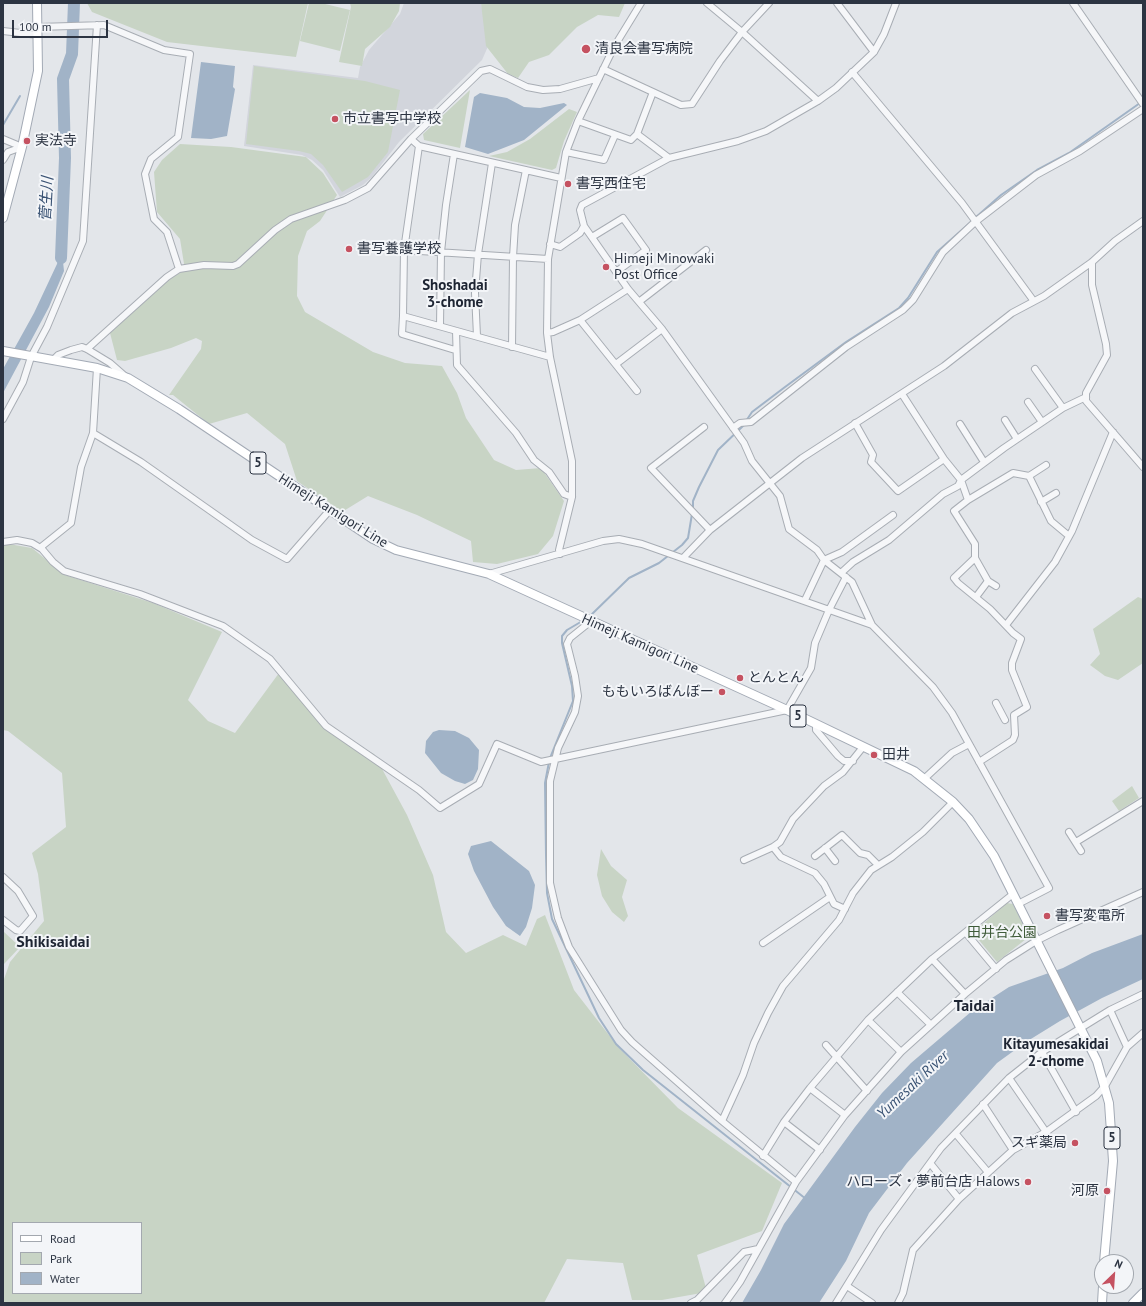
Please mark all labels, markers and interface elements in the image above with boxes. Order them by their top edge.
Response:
scale bar [14,12,110,38]
text: 100 m [19,19,52,34]
place label: 清良会書写病院 [595,41,693,57]
marker: 清良会書写病院 [580,43,592,55]
place label: 市立書写中学校 [343,111,441,127]
marker: 市立書写中学校 [330,114,340,124]
place label: 実法寺 [35,133,77,149]
marker: 実法寺 [22,136,32,146]
water label: 菅生川 [37,176,57,222]
place label: 書写西住宅 [576,176,646,192]
marker: 書写西住宅 [563,179,573,189]
place label: 書写養護学校 [357,241,441,257]
marker: 書写養護学校 [344,244,354,254]
place label: Himeji Minowaki Post Office [614,251,714,284]
marker: Himeji Minowaki Post Office [601,262,611,272]
district label: Shoshadai 3-chome [422,277,488,312]
road number: 5 [250,452,266,474]
street label: Himeji Kamigori Line [275,470,391,552]
street label: Himeji Kamigori Line [579,611,701,677]
place label: とんとん [748,670,804,686]
marker: とんとん [735,673,745,683]
place label: ももいろばんぼー [602,684,714,700]
marker: ももいろばんぼー [717,687,727,697]
road number: 5 [790,705,806,727]
place label: 田井 [882,747,910,763]
marker: 田井 [869,750,879,760]
place label: 書写変電所 [1055,908,1125,924]
marker: 書写変電所 [1042,911,1052,921]
park label: 田井台公園 [967,925,1037,941]
district label: Shikisaidai [16,932,90,952]
district label: Taidai [954,996,994,1016]
district label: Kitayumesakidai 2-chome [1003,1036,1109,1071]
water label: Yumesaki River [873,1047,953,1123]
road number: 5 [1104,1127,1120,1149]
place label: スギ薬局 [1011,1135,1067,1151]
marker: スギ薬局 [1070,1138,1080,1148]
place label: ハローズ・夢前台店 Halows [846,1174,1020,1190]
marker: ハローズ・夢前台店 Halows [1023,1177,1033,1187]
place label: 河原 [1071,1183,1099,1199]
marker: 河原 [1102,1186,1112,1196]
legend [12,1222,142,1294]
text: Road [50,1231,75,1246]
text: Park [50,1251,72,1266]
north arrow [1094,1254,1134,1294]
text: N [1112,1256,1125,1272]
text: Water [50,1271,80,1286]

